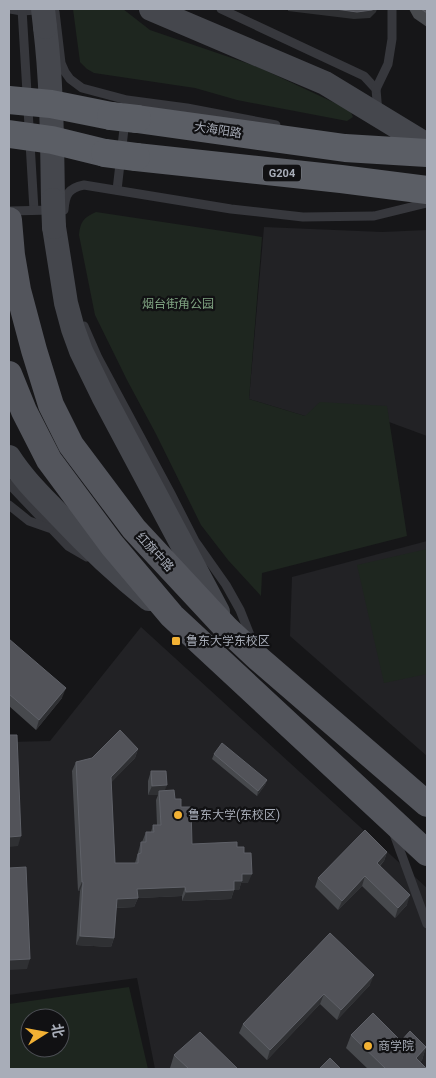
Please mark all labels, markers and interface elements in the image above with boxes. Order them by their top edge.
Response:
street label: 大海阳路 [193,120,243,140]
road number: G204 [263,164,301,182]
park label: 烟台街角公园 [142,297,214,311]
street label: 红旗中路 [134,530,176,574]
place label: 鲁东大学东校区 [186,634,270,648]
marker: 鲁东大学东校区 [170,635,182,647]
place label: 鲁东大学(东校区) [188,808,280,822]
marker: 鲁东大学(东校区) [172,809,184,821]
north arrow [20,1008,70,1058]
text: 北 [49,1022,67,1039]
place label: 商学院 [378,1039,414,1053]
marker: 商学院 [362,1040,374,1052]

